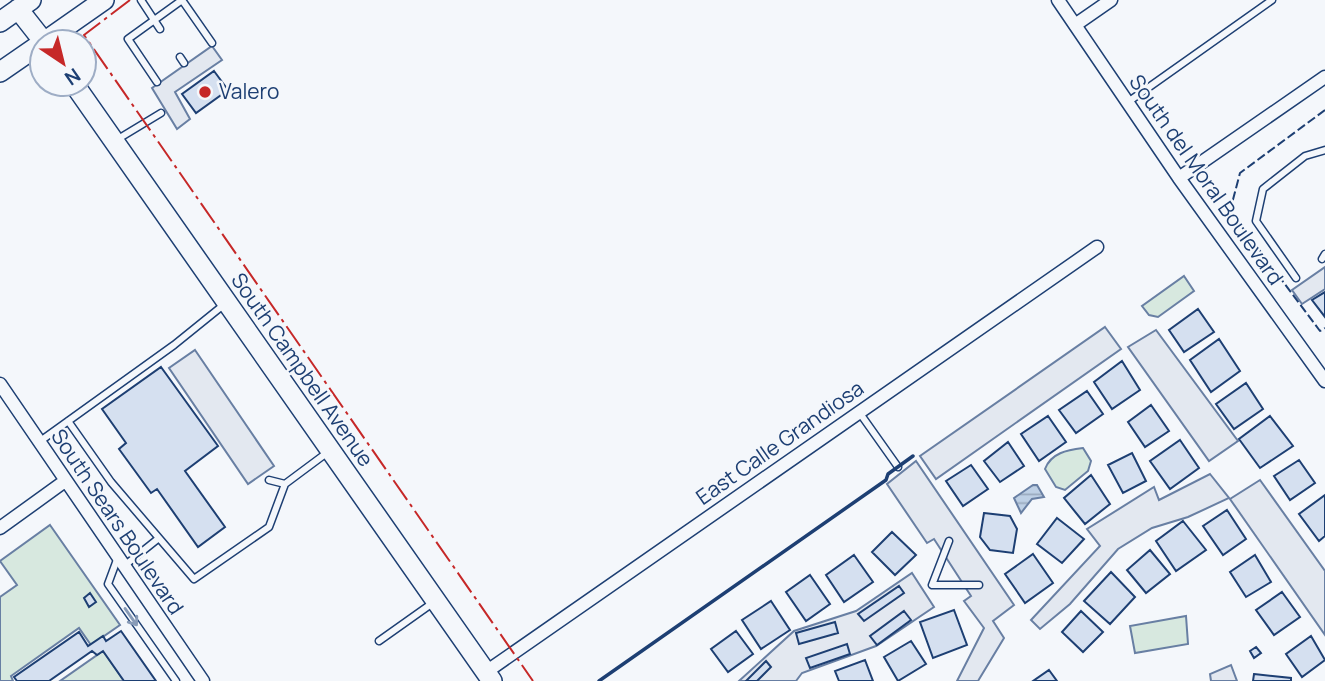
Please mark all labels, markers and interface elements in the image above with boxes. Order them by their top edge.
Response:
north arrow [28,28,98,98]
text: N [60,62,86,91]
street label: South del Moral Boulevard [1123,69,1290,290]
place label: Valero [219,77,279,105]
marker: Valero [197,84,213,100]
street label: South Campbell Avenue [225,267,380,472]
street label: East Calle Grandiosa [690,374,869,511]
street label: South Sears Boulevard [45,423,190,620]
one-way arrow [124,607,138,626]

